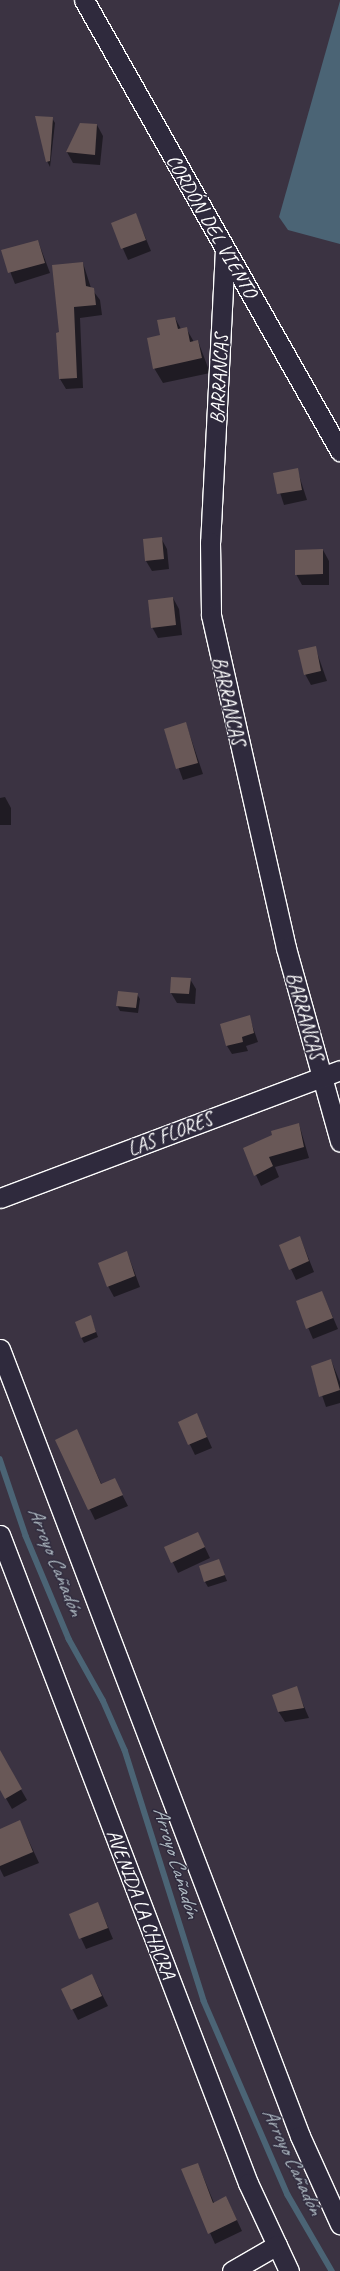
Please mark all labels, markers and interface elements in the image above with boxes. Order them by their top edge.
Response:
street label: CORDÓN DEL VIENTO [161,150,263,302]
street label: BARRANCAS [205,333,233,425]
street label: BARRANCAS [207,654,251,748]
street label: BARRANCAS [281,969,329,1063]
street label: LAS FLORES [124,1107,216,1161]
water label: Arroyo Cañadón [23,1503,89,1619]
water label: Arroyo Cañadón [148,1803,206,1921]
street label: AVENIDA LA CHACRA [101,1825,181,1983]
water label: Arroyo Cañadón [257,2103,329,2219]

